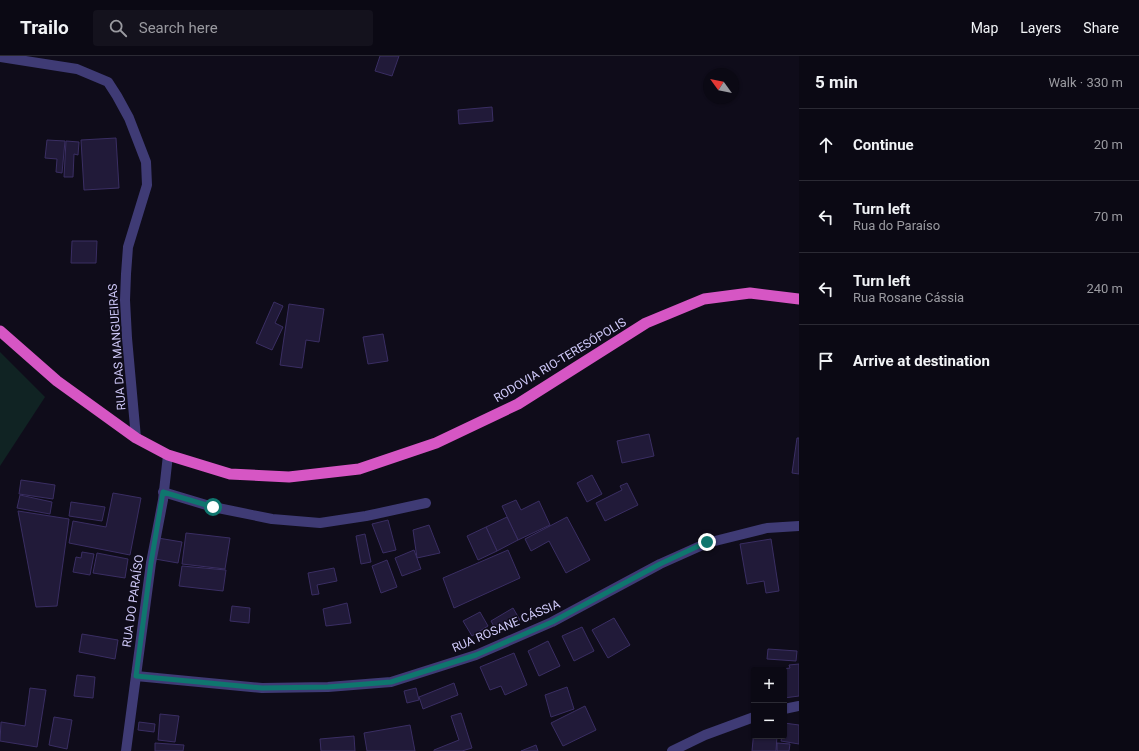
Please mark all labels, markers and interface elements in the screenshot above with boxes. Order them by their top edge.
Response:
search box [93,10,373,46]
text: Trailo [20,16,69,39]
icon: search [107,17,129,39]
text: Search here [139,19,218,37]
text: Map [971,20,998,36]
text: Layers [1020,20,1061,36]
text: Share [1083,20,1119,36]
north arrow [703,68,739,104]
text: 5 min [815,72,858,92]
text: Walk · 330 m [1048,75,1123,90]
icon: ahead [815,134,837,156]
text: Continue [853,136,914,154]
text: 20 m [1094,137,1123,152]
text: Turn left [853,200,910,218]
icon: left [815,206,837,228]
text: 70 m [1094,209,1123,224]
text: Rua do Paraíso [853,218,940,233]
text: Turn left [853,272,910,290]
icon: left [815,278,837,300]
text: 240 m [1086,281,1123,296]
street label: RUA DAS MANGUEIRAS [106,283,128,411]
text: Rua Rosane Cássia [853,290,964,305]
street label: RODOVIA RIO-TERESÓPOLIS [491,314,629,405]
icon: arrive [815,350,837,372]
text: Arrive at destination [853,352,990,370]
route start [204,498,222,516]
route end [698,533,716,551]
street label: RUA DO PARAÍSO [119,554,146,648]
street label: RUA ROSANE CÁSSIA [450,596,562,655]
map controls [751,667,787,739]
button: + [751,667,787,703]
button: − [751,703,787,739]

